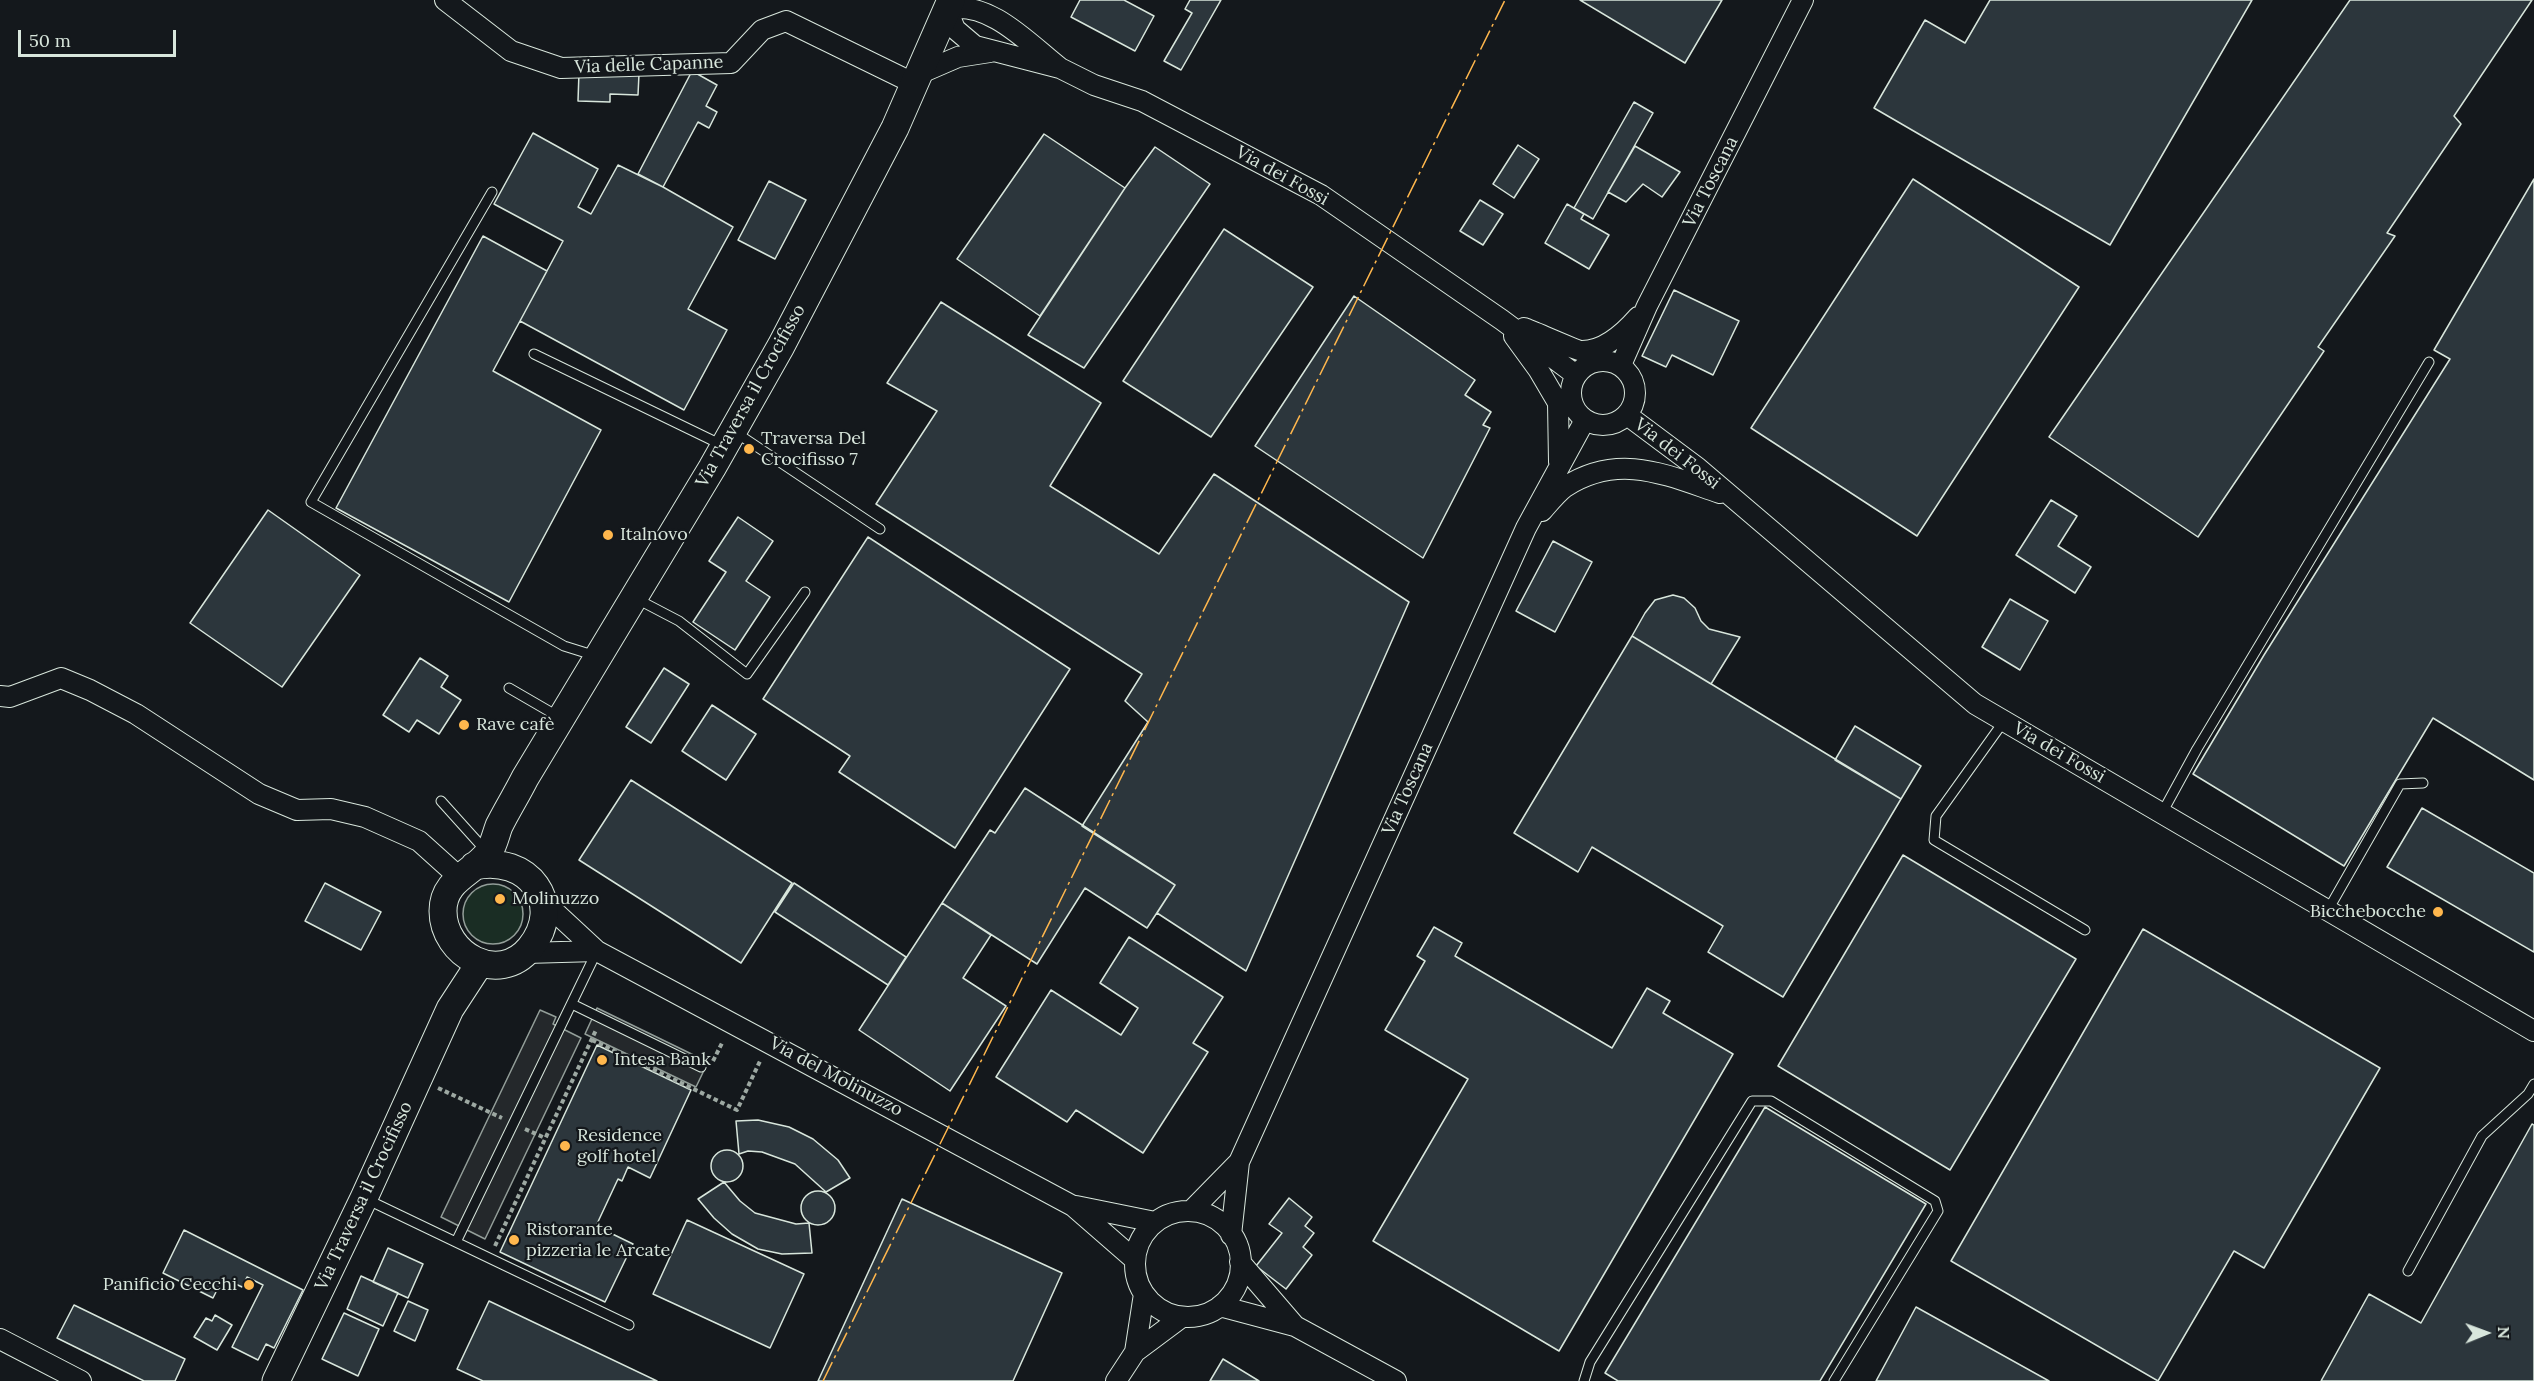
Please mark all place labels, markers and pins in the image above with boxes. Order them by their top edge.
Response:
place label: Traversa Del Crocifisso 7 [761,428,866,470]
marker: Traversa Del Crocifisso 7 [742,442,756,456]
place label: Italnovo [620,524,688,546]
marker: Italnovo [601,528,615,542]
place label: Rave cafè [476,714,554,736]
marker: Rave cafè [457,718,471,732]
place label: Molinuzzo [512,888,599,910]
marker: Molinuzzo [493,892,507,906]
place label: Bicchebocche [2310,901,2426,923]
marker: Bicchebocche [2431,905,2445,919]
place label: Intesa Bank [614,1049,711,1071]
marker: Intesa Bank [595,1053,609,1067]
place label: Residence golf hotel [577,1125,662,1168]
marker: Residence golf hotel [558,1139,572,1153]
place label: Ristorante pizzeria le Arcate [526,1219,670,1262]
marker: Ristorante pizzeria le Arcate [507,1233,521,1247]
place label: Panificio Cecchi [103,1274,237,1296]
marker: Panificio Cecchi [242,1278,256,1292]

